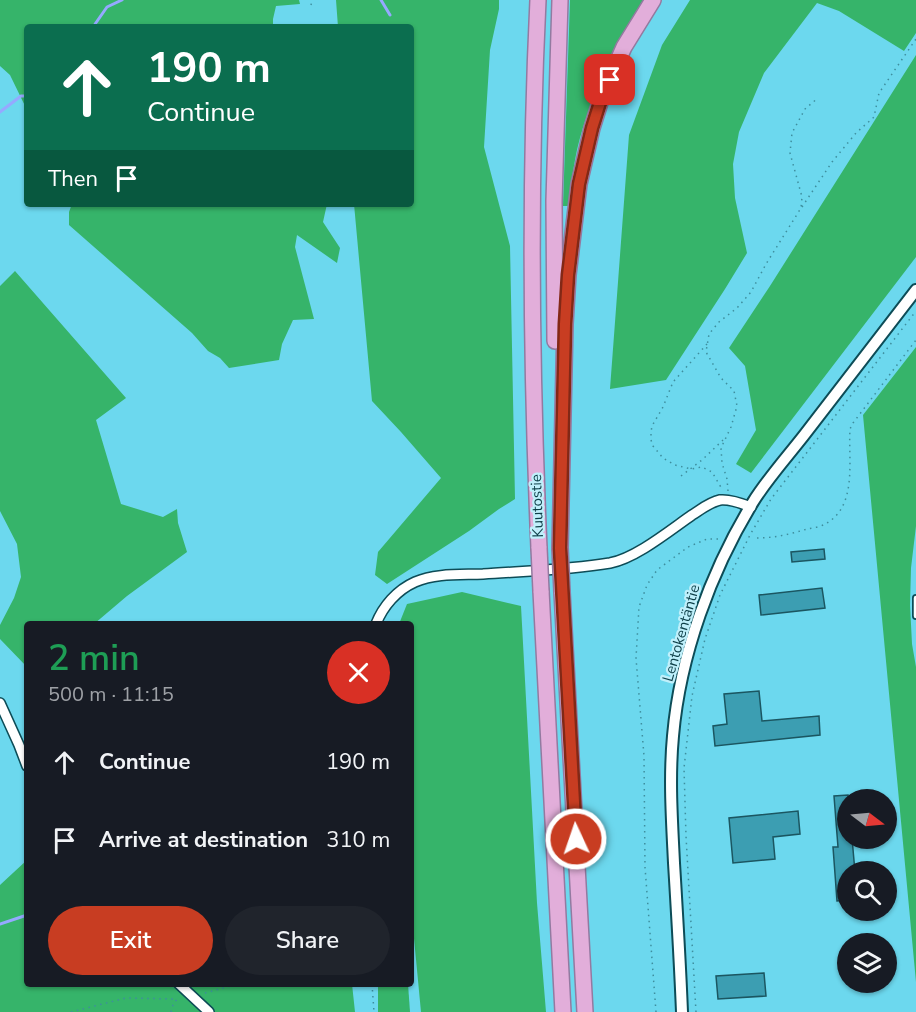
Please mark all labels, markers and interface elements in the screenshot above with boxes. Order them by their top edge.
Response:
text: 190 m [147,40,271,97]
icon: ahead [48,48,126,126]
pin [584,54,635,105]
icon: arrive [593,63,626,96]
text: Continue [147,94,255,131]
icon: arrive [110,162,143,195]
text: Then [48,164,98,194]
street label: Kuutostie [526,474,548,538]
street label: Lentokentäntie [658,582,704,684]
text: 2 min [48,634,140,683]
button: close [327,641,390,704]
text: 500 m · 11:15 [48,681,174,708]
icon: ahead [48,746,81,779]
text: Continue [99,747,190,777]
text: 190 m [326,747,390,777]
north arrow [837,789,897,849]
map controls [837,789,897,993]
position arrow [544,807,608,871]
icon: arrive [48,824,81,857]
text: Arrive at destination [99,825,308,855]
text: 310 m [326,825,390,855]
button: search [837,861,897,921]
button: Exit [48,906,213,975]
button: Share [225,906,390,975]
button: layers [837,933,897,993]

